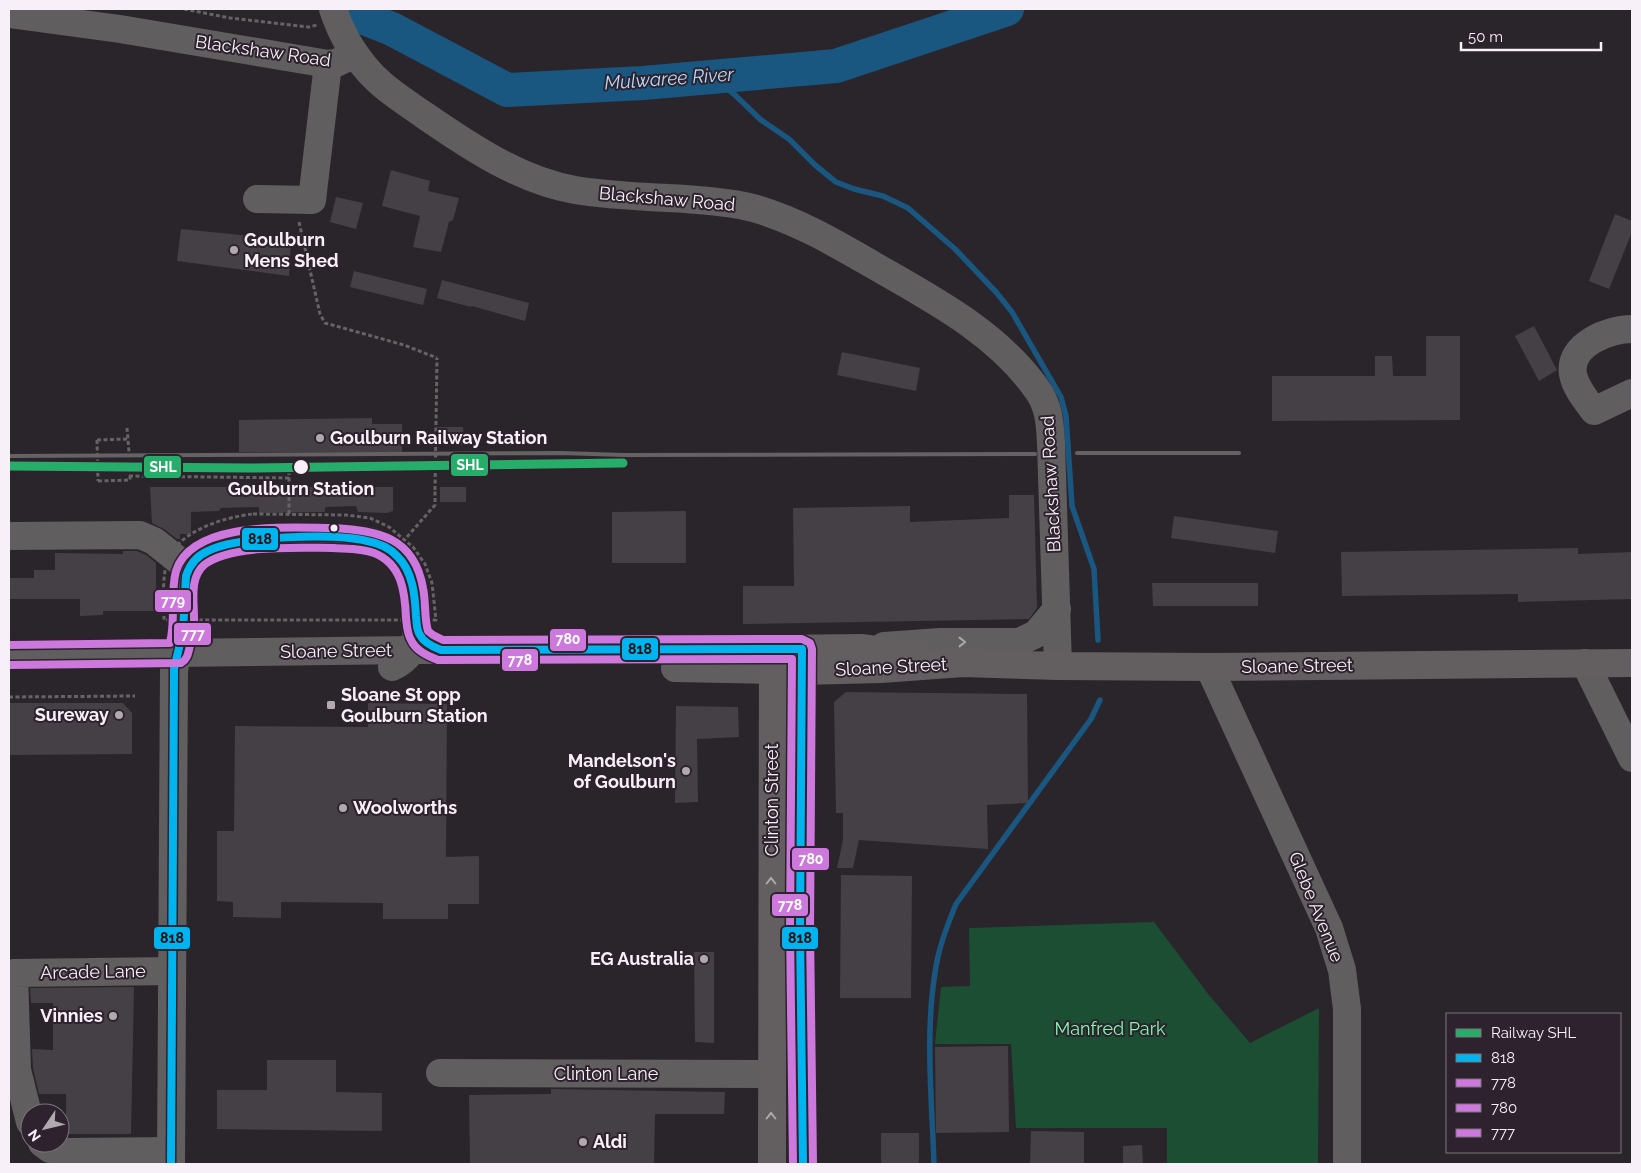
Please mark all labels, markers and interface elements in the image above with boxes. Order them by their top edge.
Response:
scale bar [1461,20,1601,52]
text: 50 m [1468,28,1503,46]
street label: Blackshaw Road [194,31,332,70]
water label: Mulwaree River [603,62,736,94]
street label: Blackshaw Road [598,182,736,215]
place label: Goulburn Mens Shed [244,229,339,271]
marker: Goulburn Mens Shed [228,244,240,256]
street label: Blackshaw Road [1036,415,1065,553]
place label: Goulburn Railway Station [330,427,547,448]
marker: Goulburn Railway Station [314,432,326,444]
line badge: SHL [450,453,489,477]
line badge: SHL [143,455,182,479]
text: SHL [456,457,484,473]
marker: Goulburn Station [292,458,310,476]
text: SHL [149,459,177,475]
place label: Goulburn Station [228,478,374,499]
unlabelled marker [329,523,339,533]
line badge: 818 [241,527,279,551]
text: 818 [248,531,272,547]
line badge: 779 [154,589,192,613]
text: 779 [161,593,185,609]
line badge: 777 [173,622,212,646]
text: 777 [181,626,205,642]
line badge: 780 [549,628,587,652]
text: 780 [556,631,580,647]
line badge: 818 [621,637,659,661]
one-way arrow [958,637,966,647]
street label: Sloane Street [280,639,392,662]
text: 818 [628,641,652,657]
line badge: 778 [501,648,539,672]
text: 778 [508,652,532,668]
street label: Sloane Street [835,653,947,680]
street label: Sloane Street [1241,654,1353,677]
place label: Sloane St opp Goulburn Station [341,684,488,726]
marker: Sloane St opp Goulburn Station [325,699,337,711]
place label: Sureway [35,704,109,725]
marker: Sureway [113,709,125,721]
street label: Clinton Street [761,743,782,857]
place label: Mandelson's of Goulburn [568,750,676,792]
marker: Mandelson's of Goulburn [680,765,692,777]
place label: Woolworths [353,797,457,818]
marker: Woolworths [337,802,349,814]
line badge: 780 [791,847,830,871]
street label: Glebe Avenue [1285,849,1348,965]
text: 780 [799,851,823,867]
one-way arrow [766,877,777,885]
line badge: 778 [771,893,809,917]
text: 778 [778,897,802,913]
line badge: 818 [153,926,191,950]
line badge: 818 [781,926,819,950]
text: 818 [160,930,184,946]
text: 818 [788,930,812,946]
place label: EG Australia [590,948,694,969]
marker: EG Australia [698,953,710,965]
street label: Arcade Lane [40,960,146,983]
place label: Vinnies [40,1005,103,1026]
marker: Vinnies [107,1010,119,1022]
legend [1446,1013,1621,1153]
park label: Manfred Park [1055,1018,1166,1039]
text: Railway SHL [1491,1024,1577,1042]
text: 818 [1491,1049,1515,1067]
street label: Clinton Lane [554,1063,659,1084]
text: 778 [1491,1074,1516,1092]
text: 780 [1491,1099,1517,1117]
north arrow [20,1103,70,1153]
one-way arrow [766,1111,776,1119]
text: 777 [1491,1124,1515,1142]
text: N [25,1126,44,1144]
place label: Aldi [593,1131,627,1152]
marker: Aldi [577,1136,589,1148]

